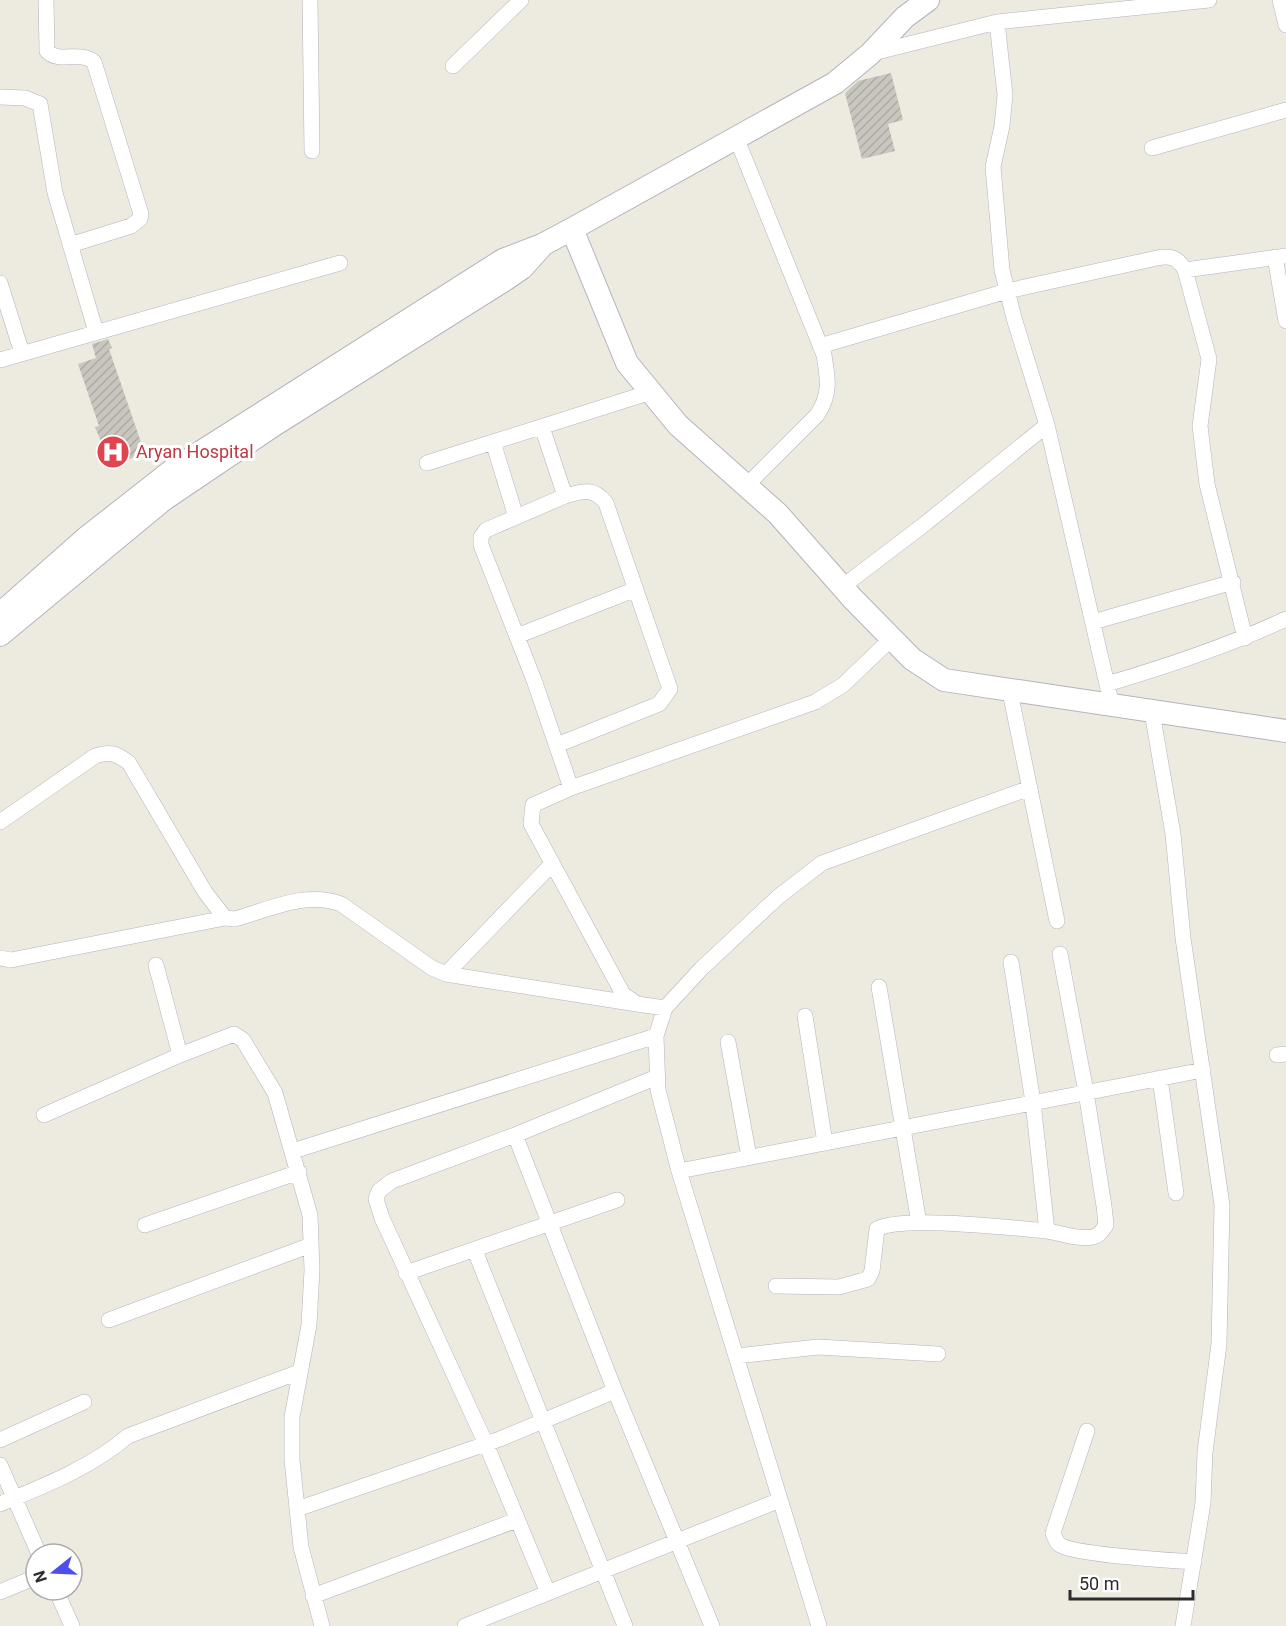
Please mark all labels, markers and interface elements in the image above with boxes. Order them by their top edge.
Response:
hospital icon: Aryan Hospital [95,434,131,470]
place label: Aryan Hospital [136,441,254,462]
north arrow [24,1542,84,1602]
scale bar [1070,1563,1193,1601]
text: N [29,1568,51,1585]
text: 50 m [1079,1573,1119,1594]

